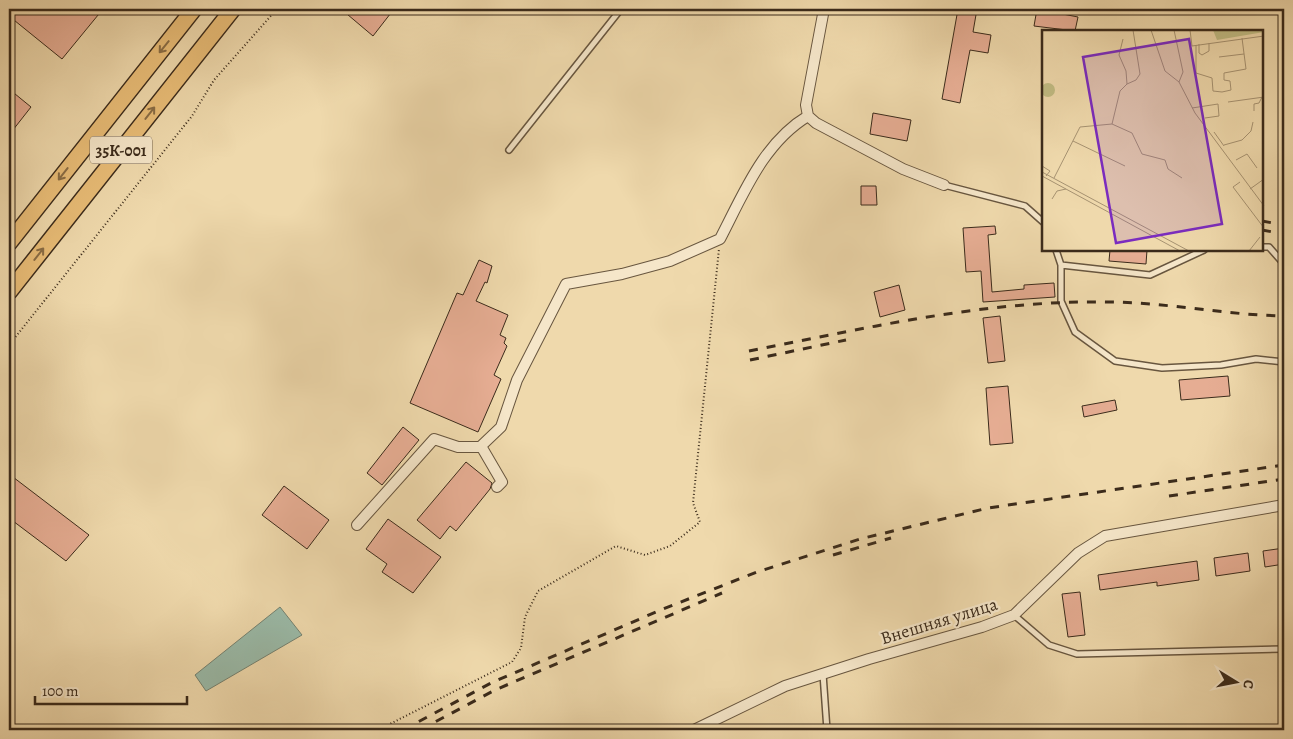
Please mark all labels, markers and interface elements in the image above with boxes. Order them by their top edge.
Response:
inset map [1042,30,1263,251]
one-way arrow [158,40,169,53]
one-way arrow [145,107,156,120]
road number: 35К-001 [90,136,152,164]
one-way arrow [58,167,68,181]
one-way arrow [34,247,44,261]
street label: Внешняя улица [877,592,1001,650]
north arrow [1210,656,1260,706]
scale bar [35,674,188,706]
text: С [1238,678,1258,690]
text: 100 m [42,681,79,701]

